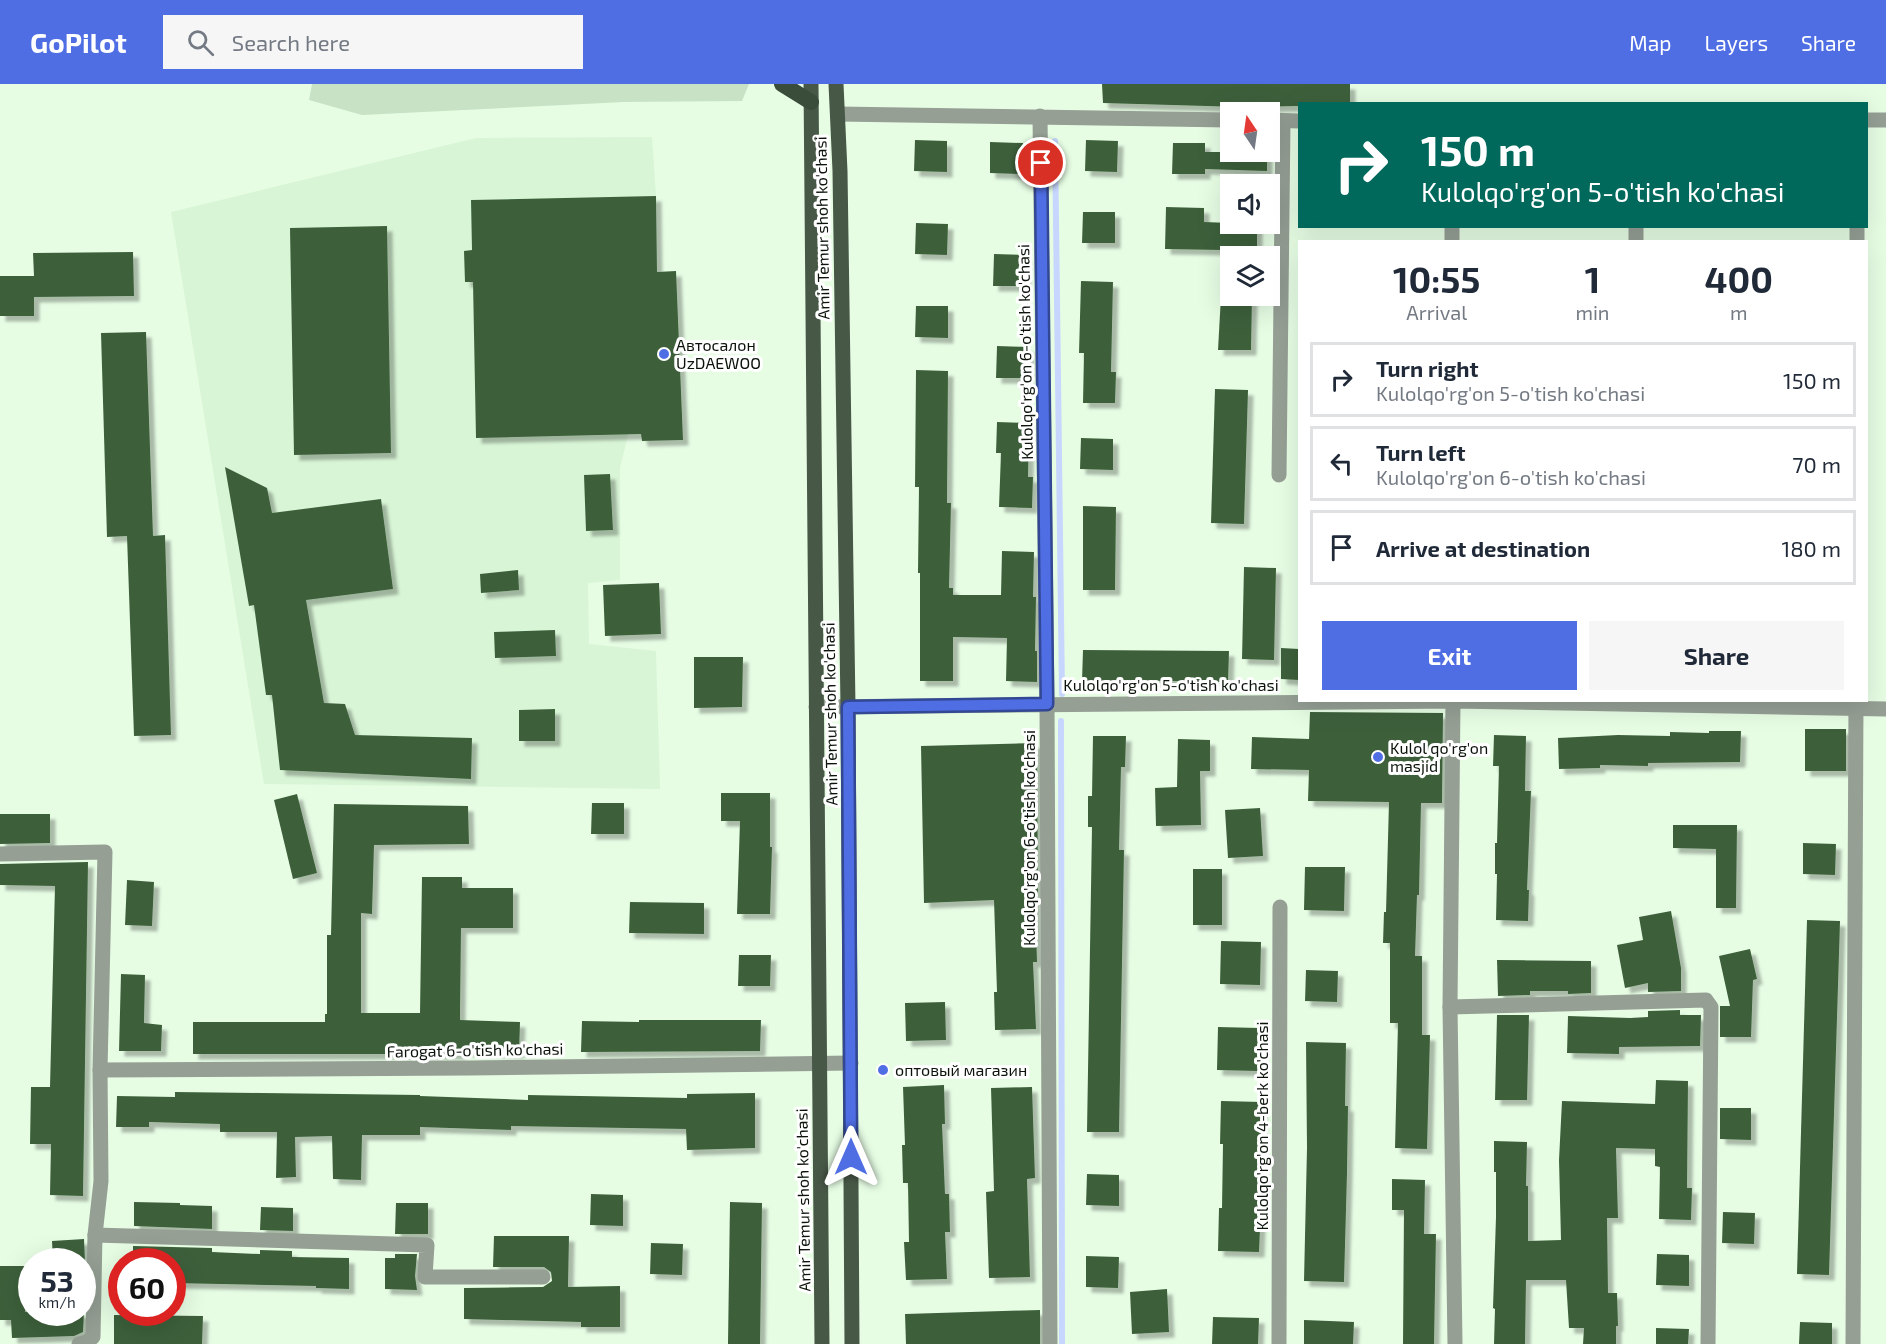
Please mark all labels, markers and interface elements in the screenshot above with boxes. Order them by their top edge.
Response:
search box [163,15,583,69]
text: GoPilot [30,25,127,59]
icon: search [184,26,217,59]
text: Search here [232,29,350,55]
text: Map [1629,30,1671,55]
text: Layers [1704,30,1768,55]
text: Share [1801,30,1856,55]
north arrow [1220,102,1280,162]
map controls [1220,102,1280,306]
text: 150 m [1421,124,1535,174]
icon: right [1322,126,1400,204]
street label: Amir Temur shoh ko'chasi [810,136,833,320]
pin [1015,137,1066,188]
icon: arrive [1024,146,1057,179]
button: sound [1220,174,1280,234]
text: Kulolqo'rg'on 5-o'tish ko'chasi [1421,175,1784,207]
street label: Kulolqo'rg'on 6-o'tish ko'chasi [1013,244,1036,460]
button: layers [1220,246,1280,306]
text: 10:55 [1393,257,1480,300]
text: 1 [1585,257,1600,300]
text: 400 [1705,257,1773,300]
text: Arrival [1406,300,1467,324]
text: min [1575,300,1610,324]
text: m [1730,300,1748,324]
place label: Автосалон UzDAEWOO [676,335,761,372]
marker: Автосалон UzDAEWOO [657,347,671,361]
text: Turn right [1376,355,1478,381]
icon: right [1325,363,1358,396]
text: 150 m [1783,367,1841,393]
text: Kulolqo'rg'on 5-o'tish ko'chasi [1376,381,1645,405]
text: Turn left [1376,439,1465,465]
icon: left [1325,447,1358,480]
text: 70 m [1792,451,1841,477]
text: Kulolqo'rg'on 6-o'tish ko'chasi [1376,465,1646,489]
icon: arrive [1325,531,1358,564]
text: Arrive at destination [1376,535,1590,561]
text: 180 m [1781,535,1841,561]
button: Exit [1322,621,1577,690]
button: Share [1589,621,1844,690]
street label: Amir Temur shoh ko'chasi [818,622,841,806]
street label: Kulolqo'rg'on 5-o'tish ko'chasi [1063,675,1279,694]
street label: Kulolqo'rg'on 6-o'tish ko'chasi [1019,730,1038,946]
place label: Kulol qo'rg'on masjid [1390,738,1488,776]
marker: Kulol qo'rg'on masjid [1371,750,1385,764]
street label: Kulolqo'rg'on 4-berk ko'chasi [1252,1021,1271,1231]
street label: Farogat 6-o'tish ko'chasi [386,1038,564,1061]
place label: оптовый магазин [895,1060,1027,1079]
marker: оптовый магазин [876,1063,890,1077]
street label: Amir Temur shoh ko'chasi [791,1108,814,1292]
position arrow [819,1125,883,1189]
speed limit sign: 60 [108,1248,186,1326]
text: 53 [40,1262,74,1298]
text: km/h [38,1293,76,1311]

